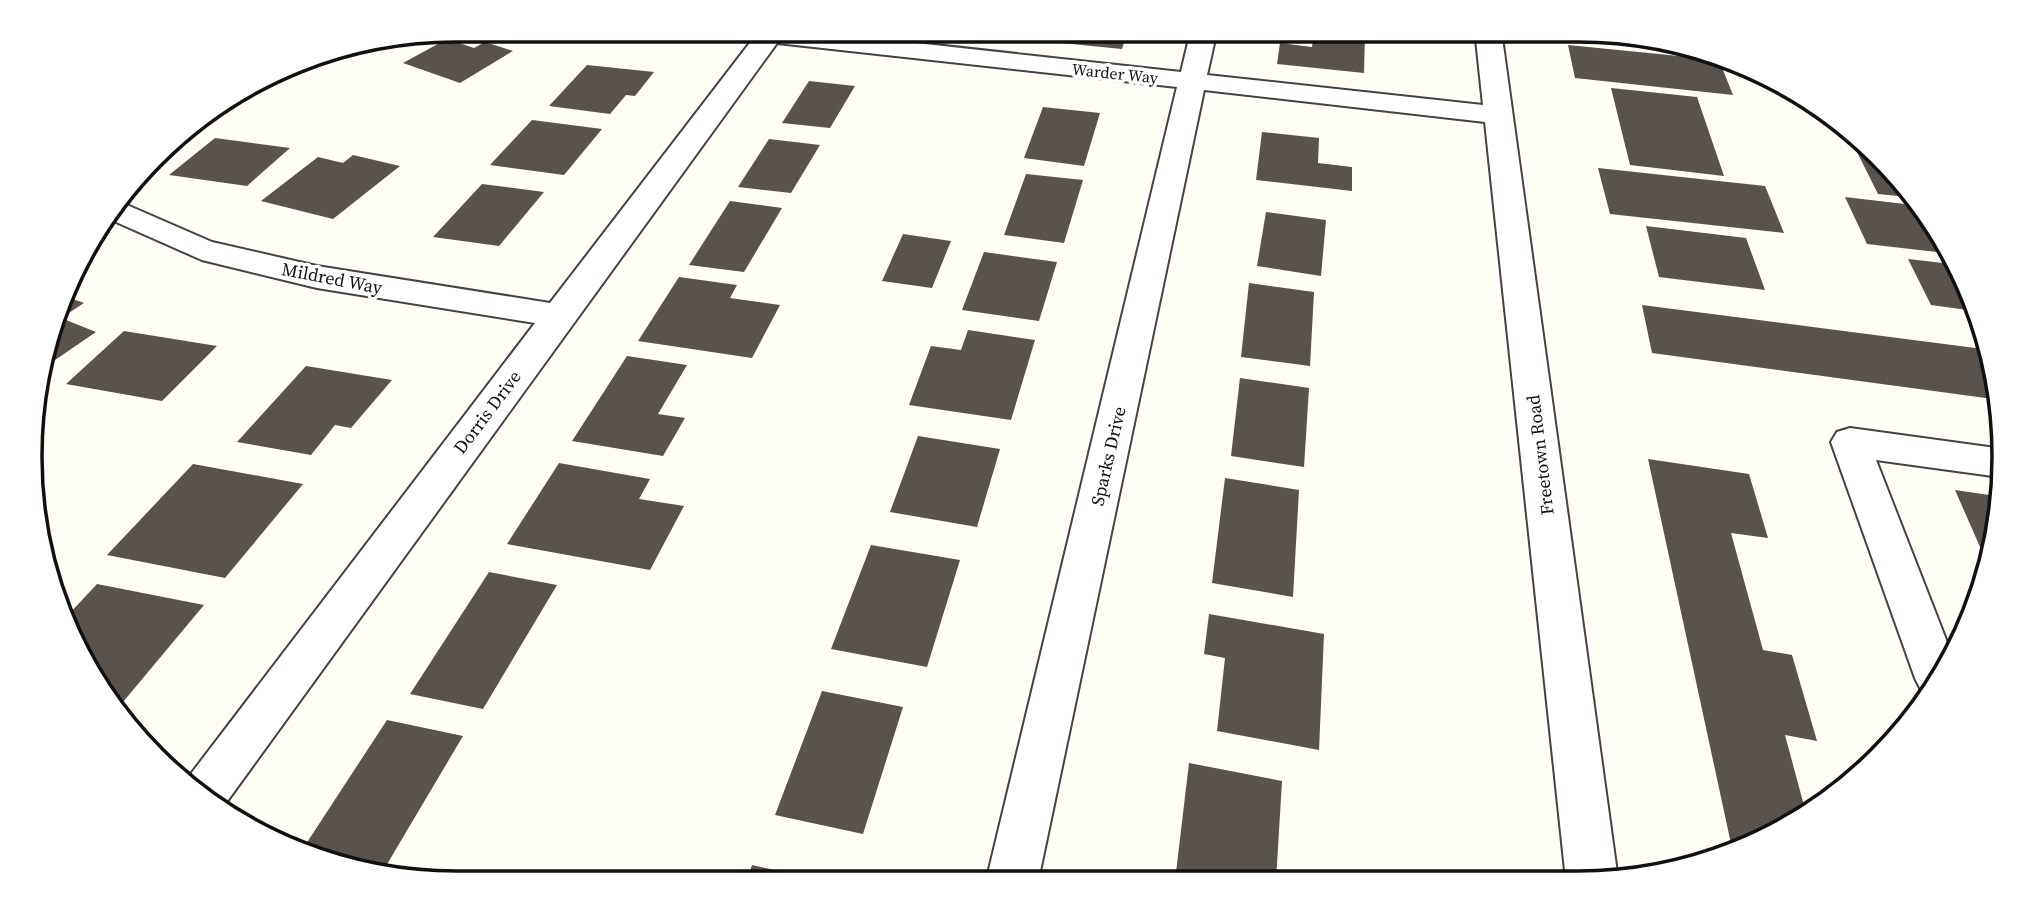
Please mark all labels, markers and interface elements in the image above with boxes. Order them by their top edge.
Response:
street label: Warder Way [1071,58,1160,89]
street label: Mildred Way [280,256,385,300]
street label: Dorris Drive [447,365,527,459]
street label: Freetown Road [1520,393,1560,517]
street label: Sparks Drive [1084,404,1132,508]

